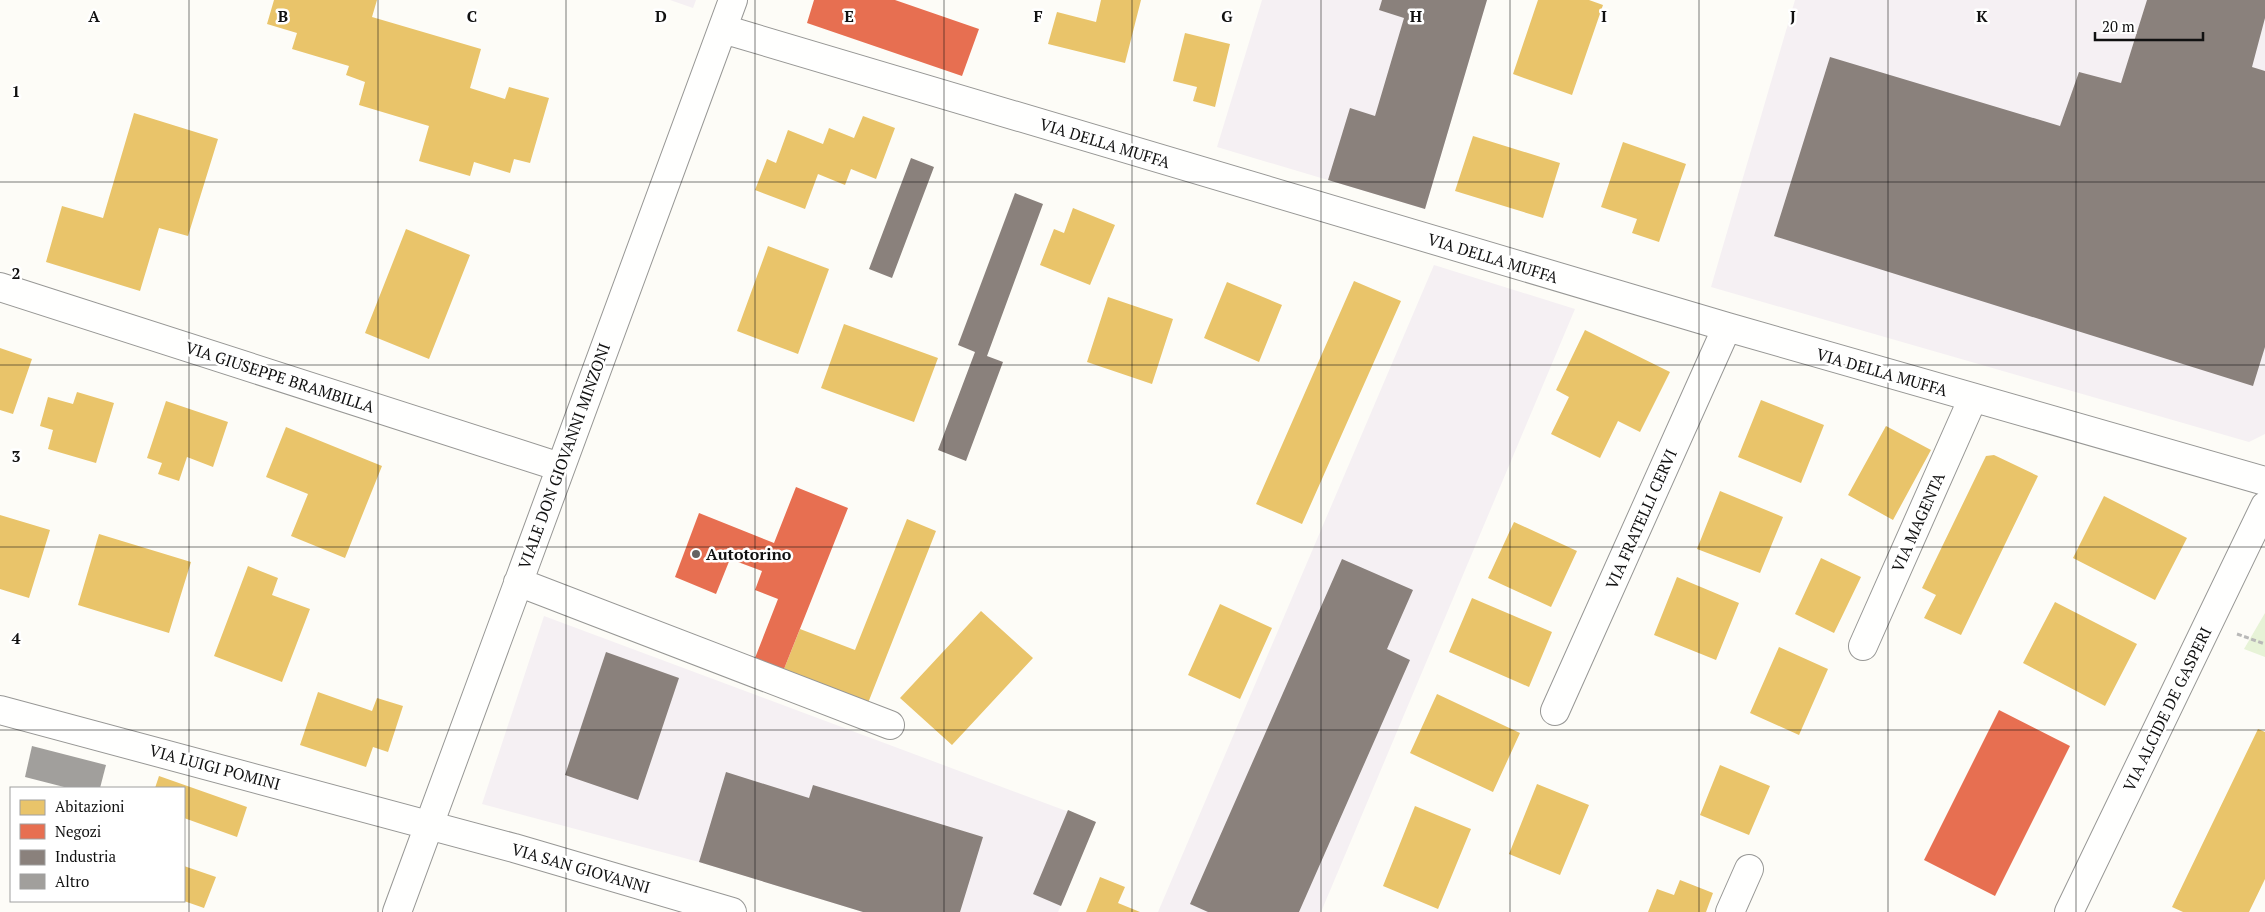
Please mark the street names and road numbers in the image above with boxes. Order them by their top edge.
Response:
street label: VIA DELLA MUFFA [1037,113,1173,173]
street label: VIA DELLA MUFFA [1425,228,1561,288]
street label: VIA GIUSEPPE BRAMBILLA [183,336,377,418]
street label: VIALE DON GIOVANNI MINZONI [513,340,615,572]
street label: VIA DELLA MUFFA [1814,343,1950,401]
street label: VIA FRATELLI CERVI [1600,445,1682,593]
street label: VIA MAGENTA [1886,469,1950,575]
street label: VIA ALCIDE DE GASPERI [2118,623,2216,795]
street label: VIA LUIGI POMINI [147,739,283,795]
street label: VIA SAN GIOVANNI [509,838,653,898]

